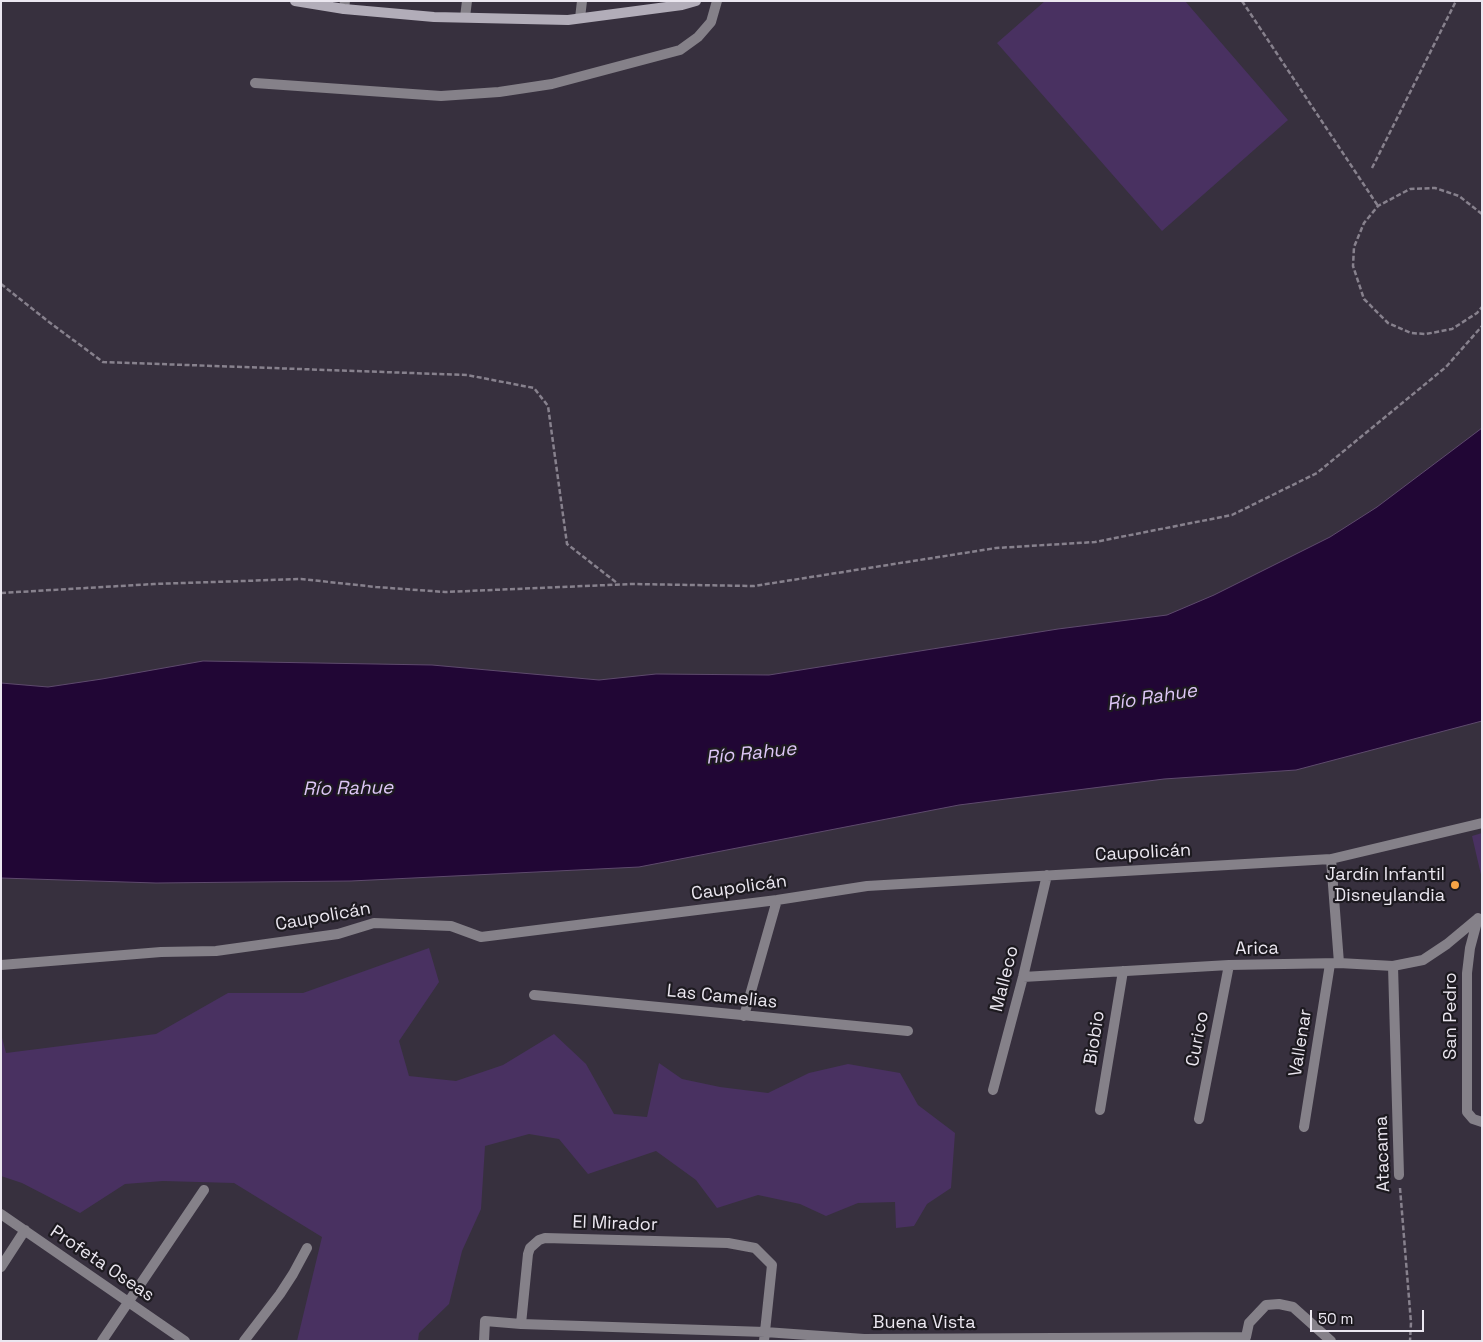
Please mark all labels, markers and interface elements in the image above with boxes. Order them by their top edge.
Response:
water label: Río Rahue [1105,680,1199,716]
water label: Río Rahue [705,738,797,770]
water label: Río Rahue [303,777,393,801]
street label: Caupolicán [1094,840,1192,866]
place label: Jardín Infantil Disneylandia [1325,864,1445,906]
street label: Caupolicán [690,871,788,905]
marker: Jardín Infantil Disneylandia [1449,879,1461,891]
street label: Caupolicán [274,898,372,936]
street label: Arica [1235,938,1279,960]
street label: Malleco [986,944,1024,1014]
street label: San Pedro [1440,972,1462,1060]
street label: Las Camelias [666,980,778,1014]
street label: Vallenar [1285,1007,1317,1079]
street label: Biobio [1080,1009,1110,1067]
street label: Curico [1182,1010,1214,1068]
street label: Atacama [1371,1116,1395,1192]
street label: El Mirador [572,1212,658,1236]
street label: Profeta Oseas [46,1221,158,1307]
scale bar [1313,1300,1427,1332]
text: 50 m [1318,1309,1353,1328]
street label: Buena Vista [873,1312,975,1334]

